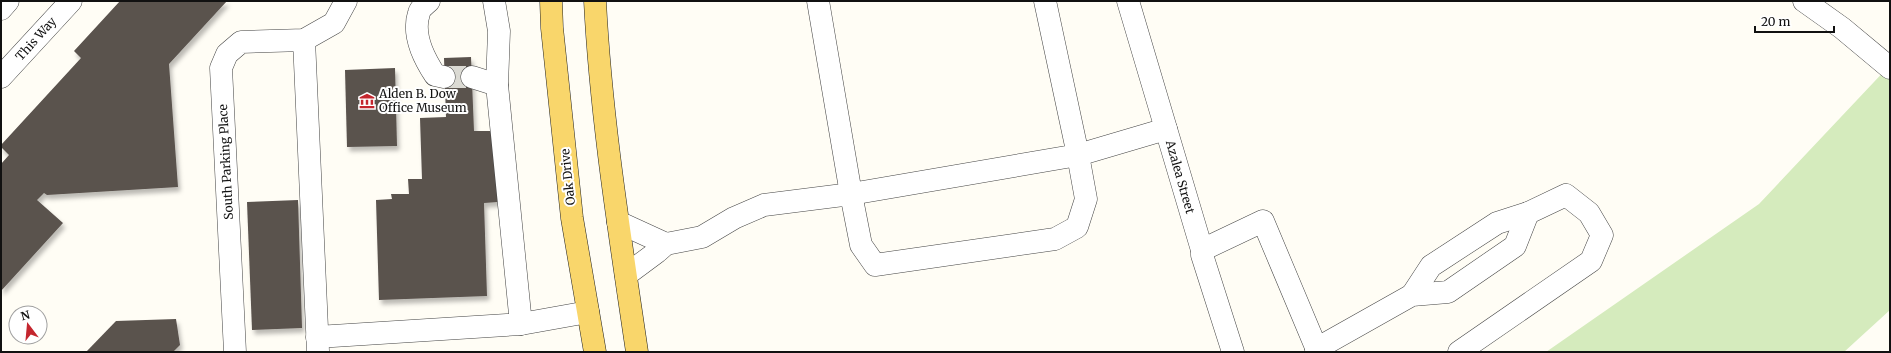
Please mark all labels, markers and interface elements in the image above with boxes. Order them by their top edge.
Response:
scale bar [1755,8,1834,34]
street label: This Way [12,14,59,64]
text: 20 m [1761,14,1790,29]
place label: Alden B. Dow Office Museum [378,86,467,115]
museum icon: Alden B. Dow Office Museum [358,92,376,110]
street label: South Parking Place [215,104,236,220]
street label: Azalea Street [1163,138,1198,216]
street label: Oak Drive [557,148,578,206]
north arrow [8,305,48,345]
text: N [19,307,32,323]

